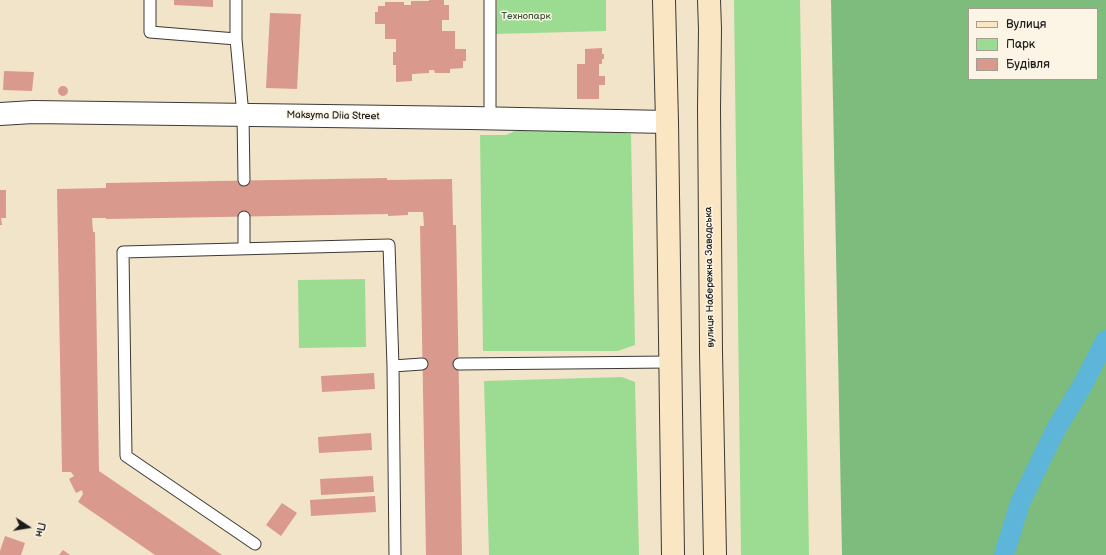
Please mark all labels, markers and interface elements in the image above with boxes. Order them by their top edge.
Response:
legend [968,8,1098,80]
park label: Технопарк [501,10,551,22]
text: Вулиця [1006,17,1046,32]
text: Парк [1006,37,1035,52]
text: Будівля [1006,57,1050,72]
street label: Maksyma Diia Street [286,109,380,123]
street label: вулиця Набережна Заводська [703,206,717,348]
north arrow [8,507,48,547]
text: Пн [32,521,48,538]

